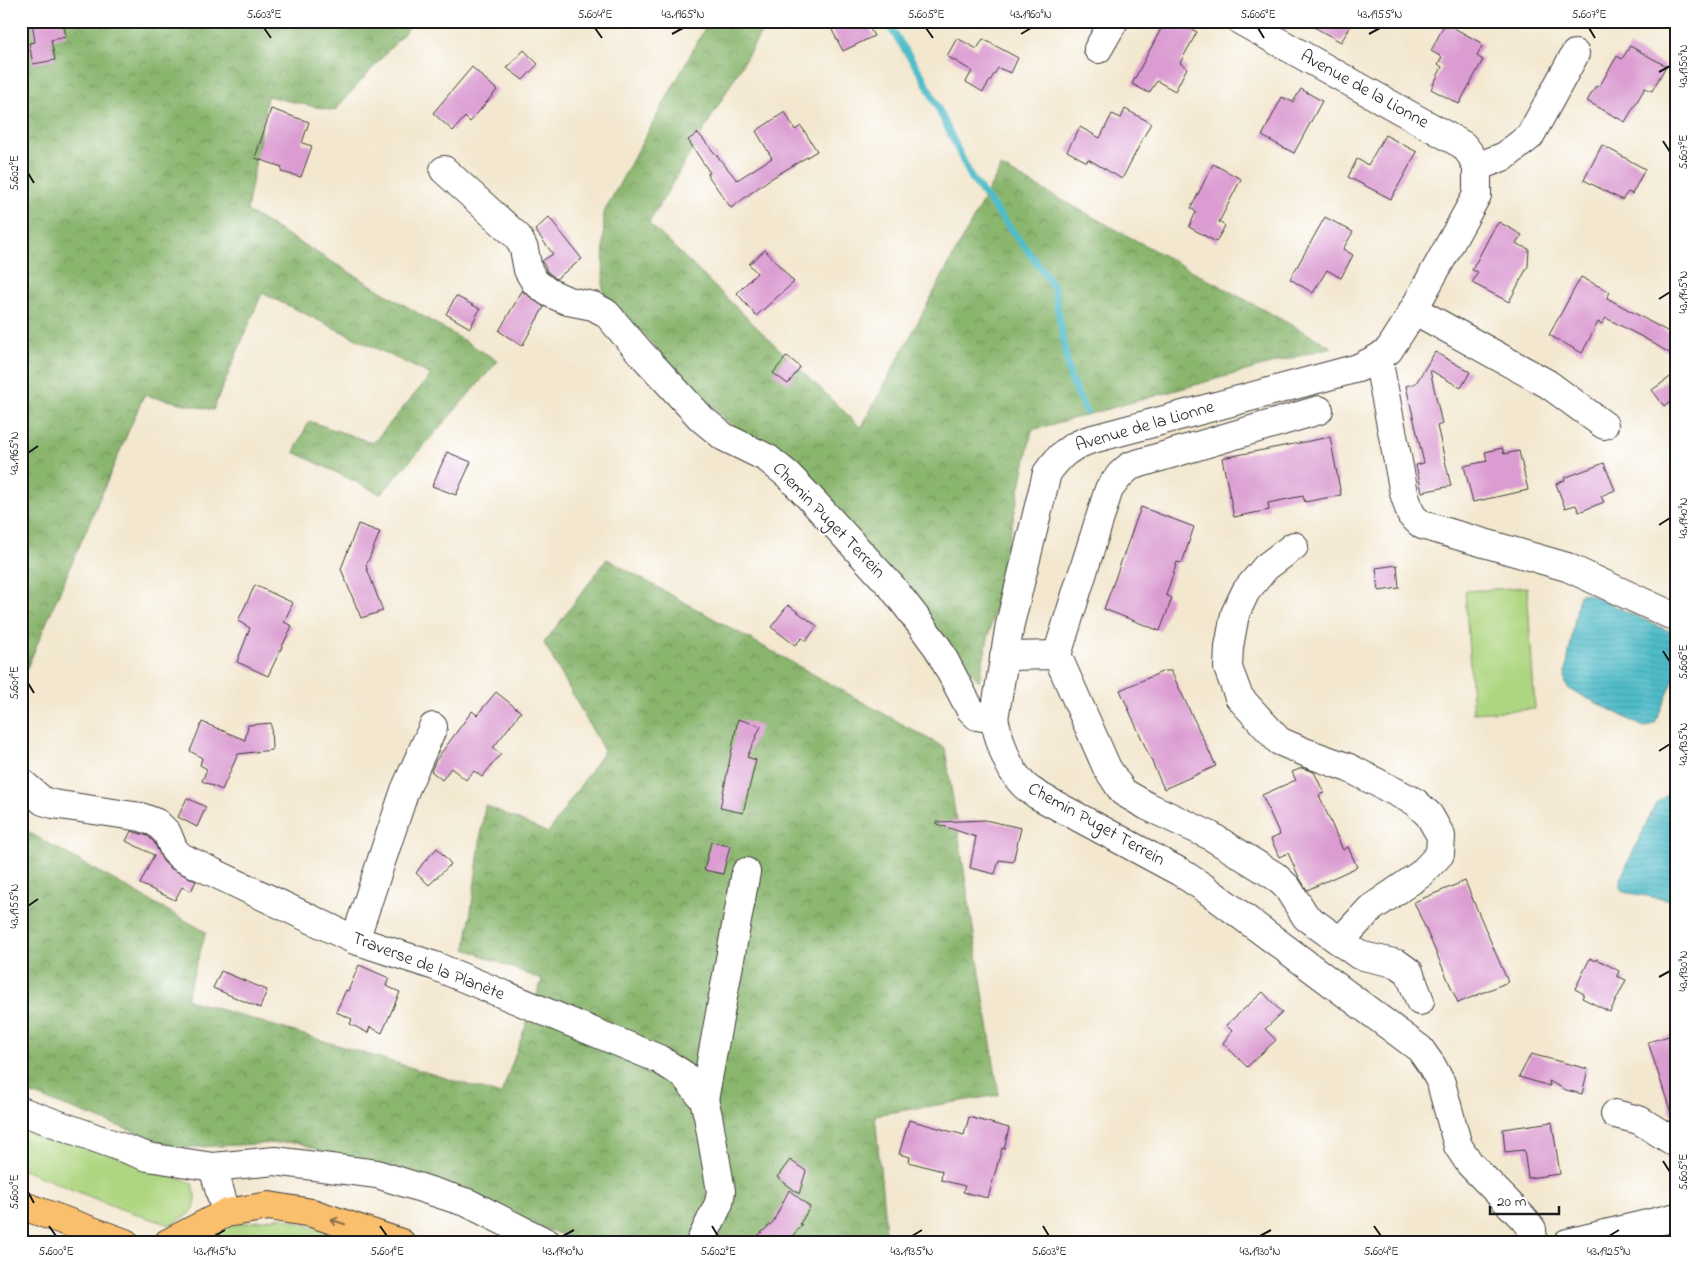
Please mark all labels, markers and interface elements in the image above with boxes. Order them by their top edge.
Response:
text: 5.603°E [246,6,282,24]
text: 5.604°E [577,6,613,24]
text: 43.1965°N [661,6,705,24]
text: 5.605°E [907,6,945,24]
text: 43.1960°N [1010,6,1052,24]
text: 5.606°E [1240,6,1276,24]
text: 43.1955°N [1358,6,1402,24]
text: 5.607°E [1571,6,1607,24]
street label: Avenue de la Lionne [1295,44,1434,137]
text: 43.1950°N [1675,44,1693,88]
text: 5.607°E [1675,134,1693,170]
text: 5.602°E [6,155,24,191]
text: 43.1945°N [1675,271,1693,313]
street label: Avenue de la Lionne [1073,394,1218,459]
text: 43.1965°N [6,431,24,475]
street label: Chemin Puget Terrein [765,457,891,586]
text: 43.1940°N [1675,497,1693,539]
text: 5.606°E [1675,644,1693,680]
text: 5.601°E [6,666,24,700]
text: 43.1935°N [1675,723,1693,765]
street label: Chemin Puget Terrein [1022,777,1169,874]
text: 43.1955°N [6,884,24,928]
street label: Traverse de la Planète [348,926,509,1008]
text: 43.1930°N [1675,950,1693,992]
text: 5.605°E [1675,1153,1693,1191]
text: 5.600°E [6,1174,24,1210]
scale bar [1490,1184,1558,1216]
text: 20 m [1497,1191,1527,1213]
one-way arrow [330,1217,346,1226]
text: 5.600°E [38,1243,74,1261]
text: 43.1945°N [194,1243,236,1261]
text: 5.601°E [370,1243,404,1261]
text: 43.1940°N [542,1243,584,1261]
text: 5.602°E [700,1243,736,1261]
text: 43.1935°N [891,1243,933,1261]
text: 5.603°E [1031,1243,1067,1261]
text: 43.1930°N [1239,1243,1281,1261]
text: 5.604°E [1363,1243,1399,1261]
text: 43.1925°N [1587,1243,1631,1261]

